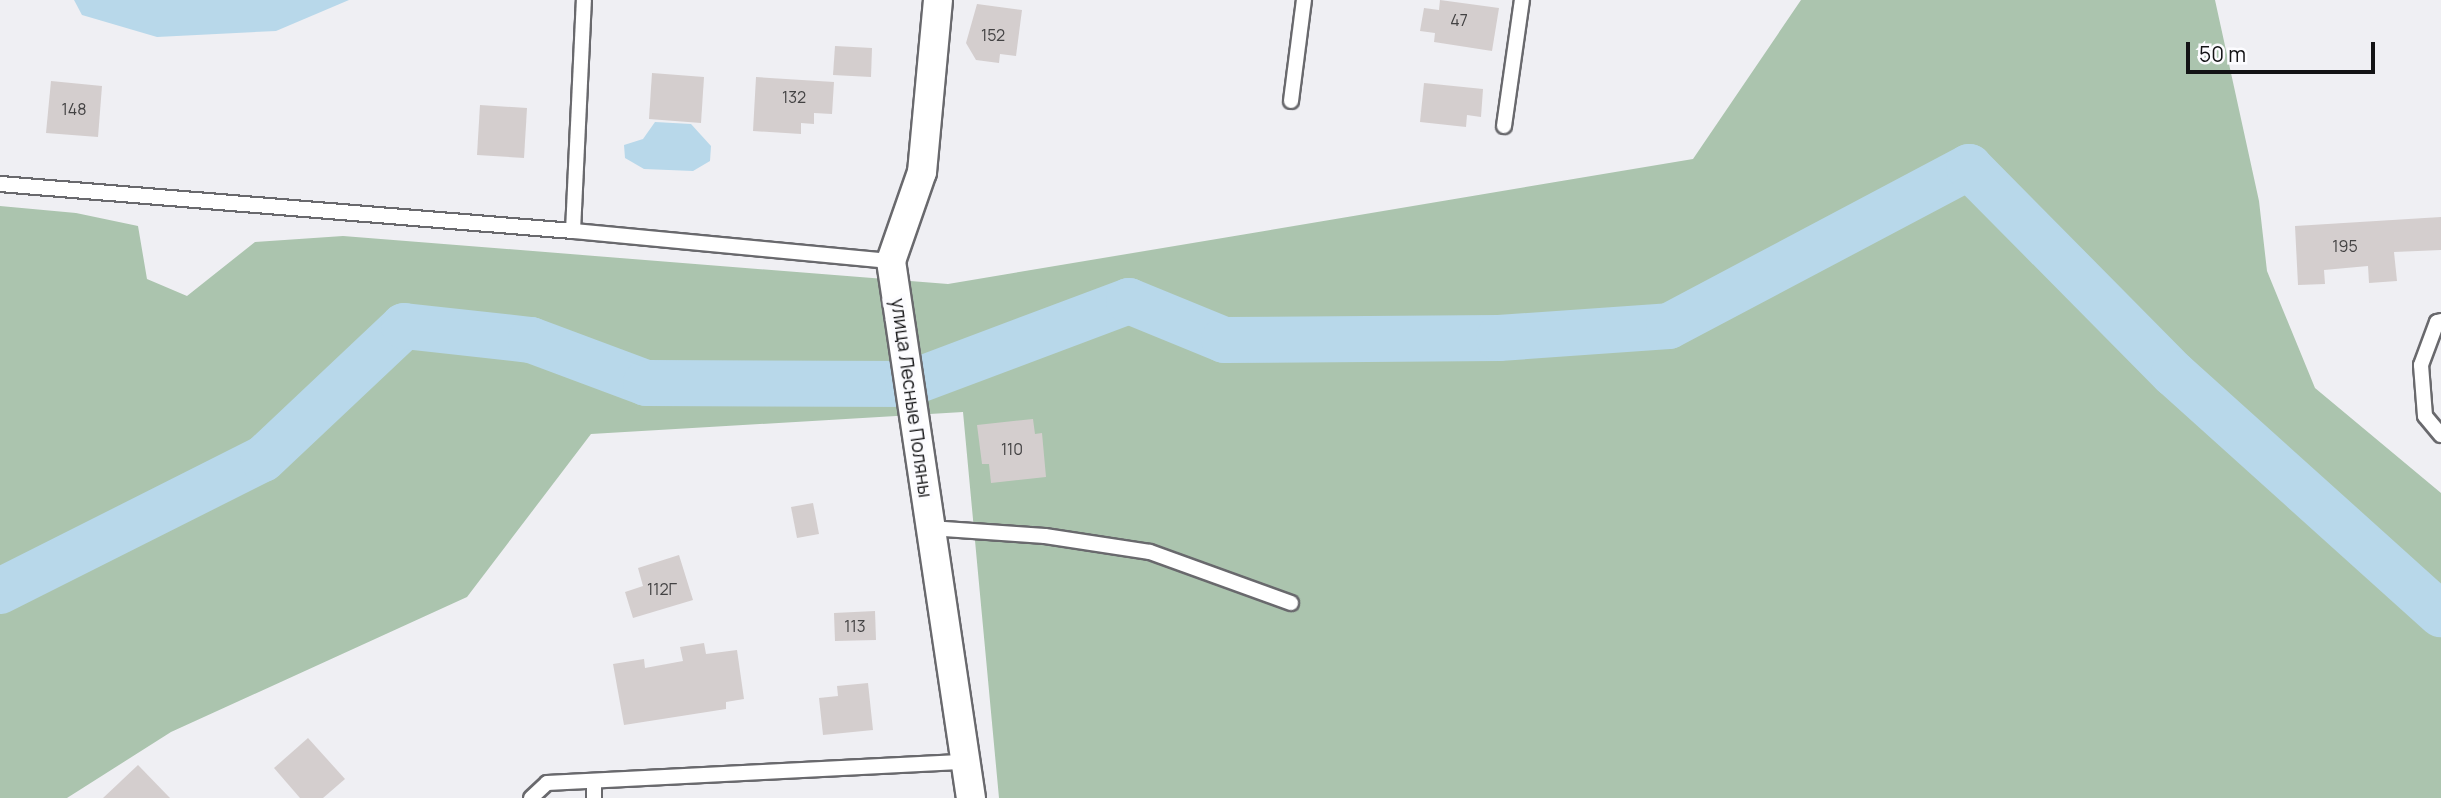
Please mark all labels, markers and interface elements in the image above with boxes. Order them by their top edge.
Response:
house number: 47 [1450,10,1468,30]
house number: 152 [981,25,1005,45]
scale bar [2189,28,2378,72]
text: 50 m [2199,40,2246,68]
house number: 132 [782,87,806,107]
house number: 148 [62,99,86,119]
house number: 195 [2332,236,2358,256]
street label: улица Лесные Поляны [886,297,936,499]
house number: 110 [1001,439,1023,459]
house number: 112Г [647,579,677,599]
house number: 113 [844,616,866,636]

